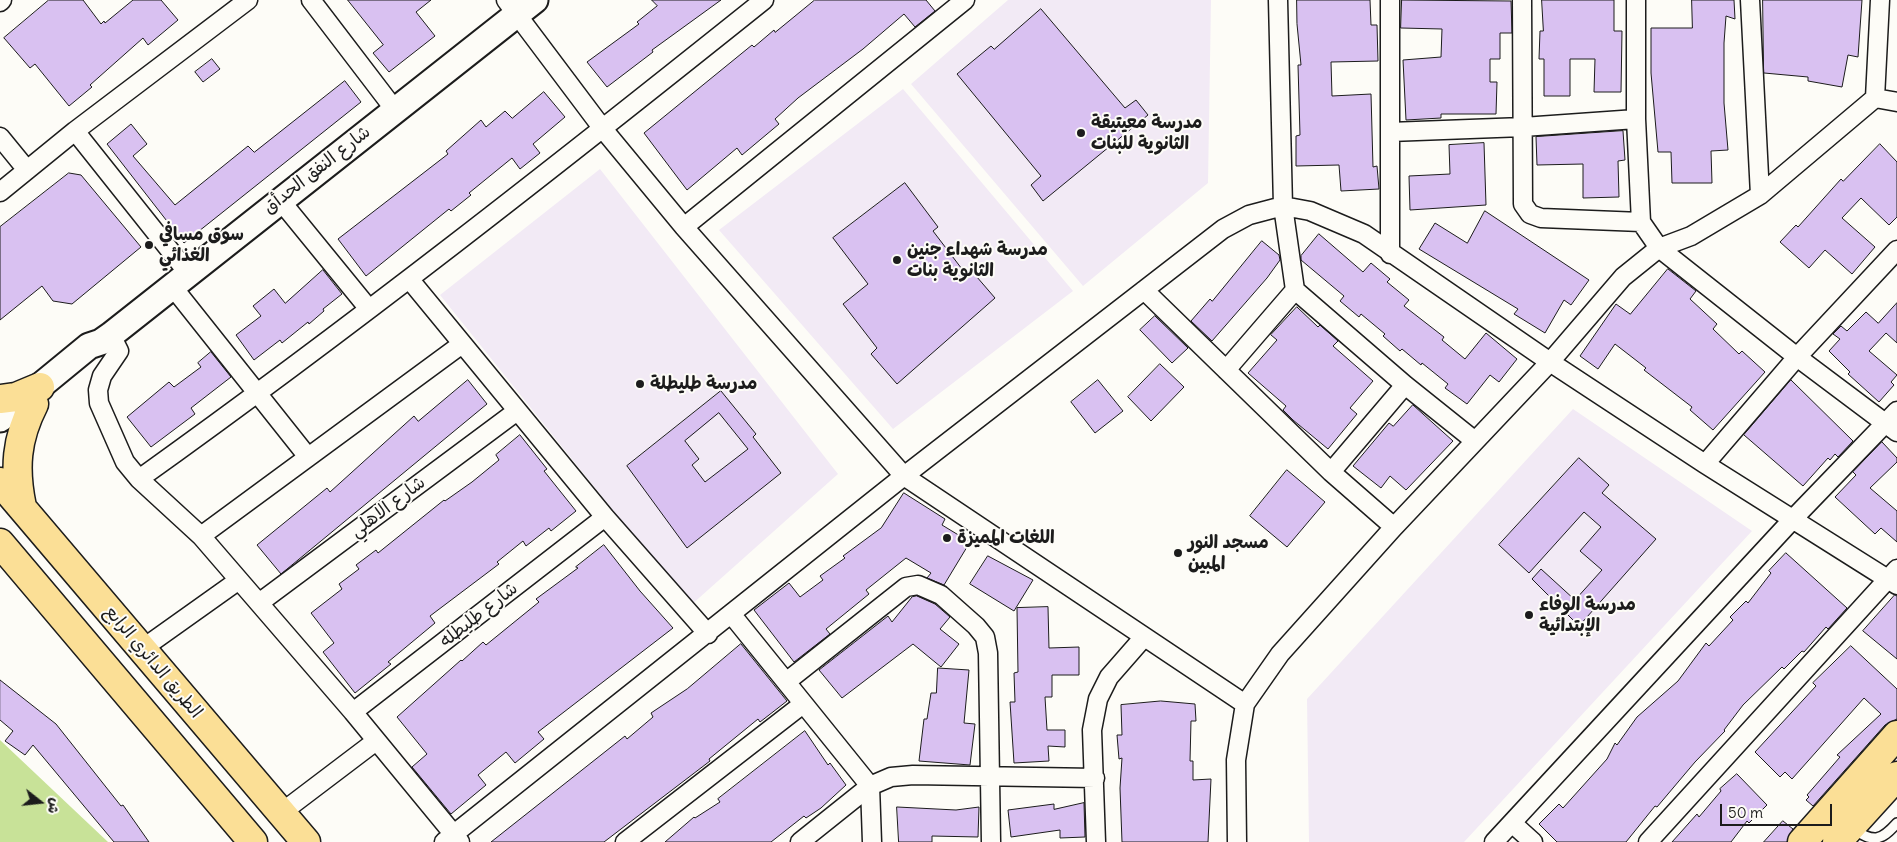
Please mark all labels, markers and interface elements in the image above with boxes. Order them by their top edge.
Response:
place label: مدرسة معيتيقة الثانوية للبنات [1091,112,1202,154]
street label: شارع النفق الحدأق [259,121,375,219]
marker: مدرسة معيتيقة الثانوية للبنات [1075,127,1087,139]
place label: سوق مسافي الغذائي [159,224,244,266]
marker: سوق مسافي الغذائي [143,239,155,251]
place label: مدرسة شهداء جنين الثانوية بنات [907,239,1048,282]
marker: مدرسة شهداء جنين الثانوية بنات [891,254,903,266]
place label: مدرسة طليطلة [650,373,757,395]
marker: مدرسة طليطلة [634,378,646,390]
street label: شارع الاهلي [346,472,430,542]
place label: اللغات المميزة [957,527,1055,549]
marker: اللغات المميزة [941,532,953,544]
place label: مسجد النور المبين [1188,532,1269,574]
marker: مسجد النور المبين [1172,547,1184,559]
street label: شارع طليطله [436,578,522,652]
place label: مدرسة الوفاء الإبتدائية [1539,594,1636,636]
street label: الطريق الدائري الرابع [99,601,207,723]
marker: مدرسة الوفاء الإبتدائية [1523,609,1535,621]
north arrow [15,777,65,827]
scale bar [1722,794,1834,826]
text: ش [44,796,65,816]
text: 50 m [1728,803,1763,822]

